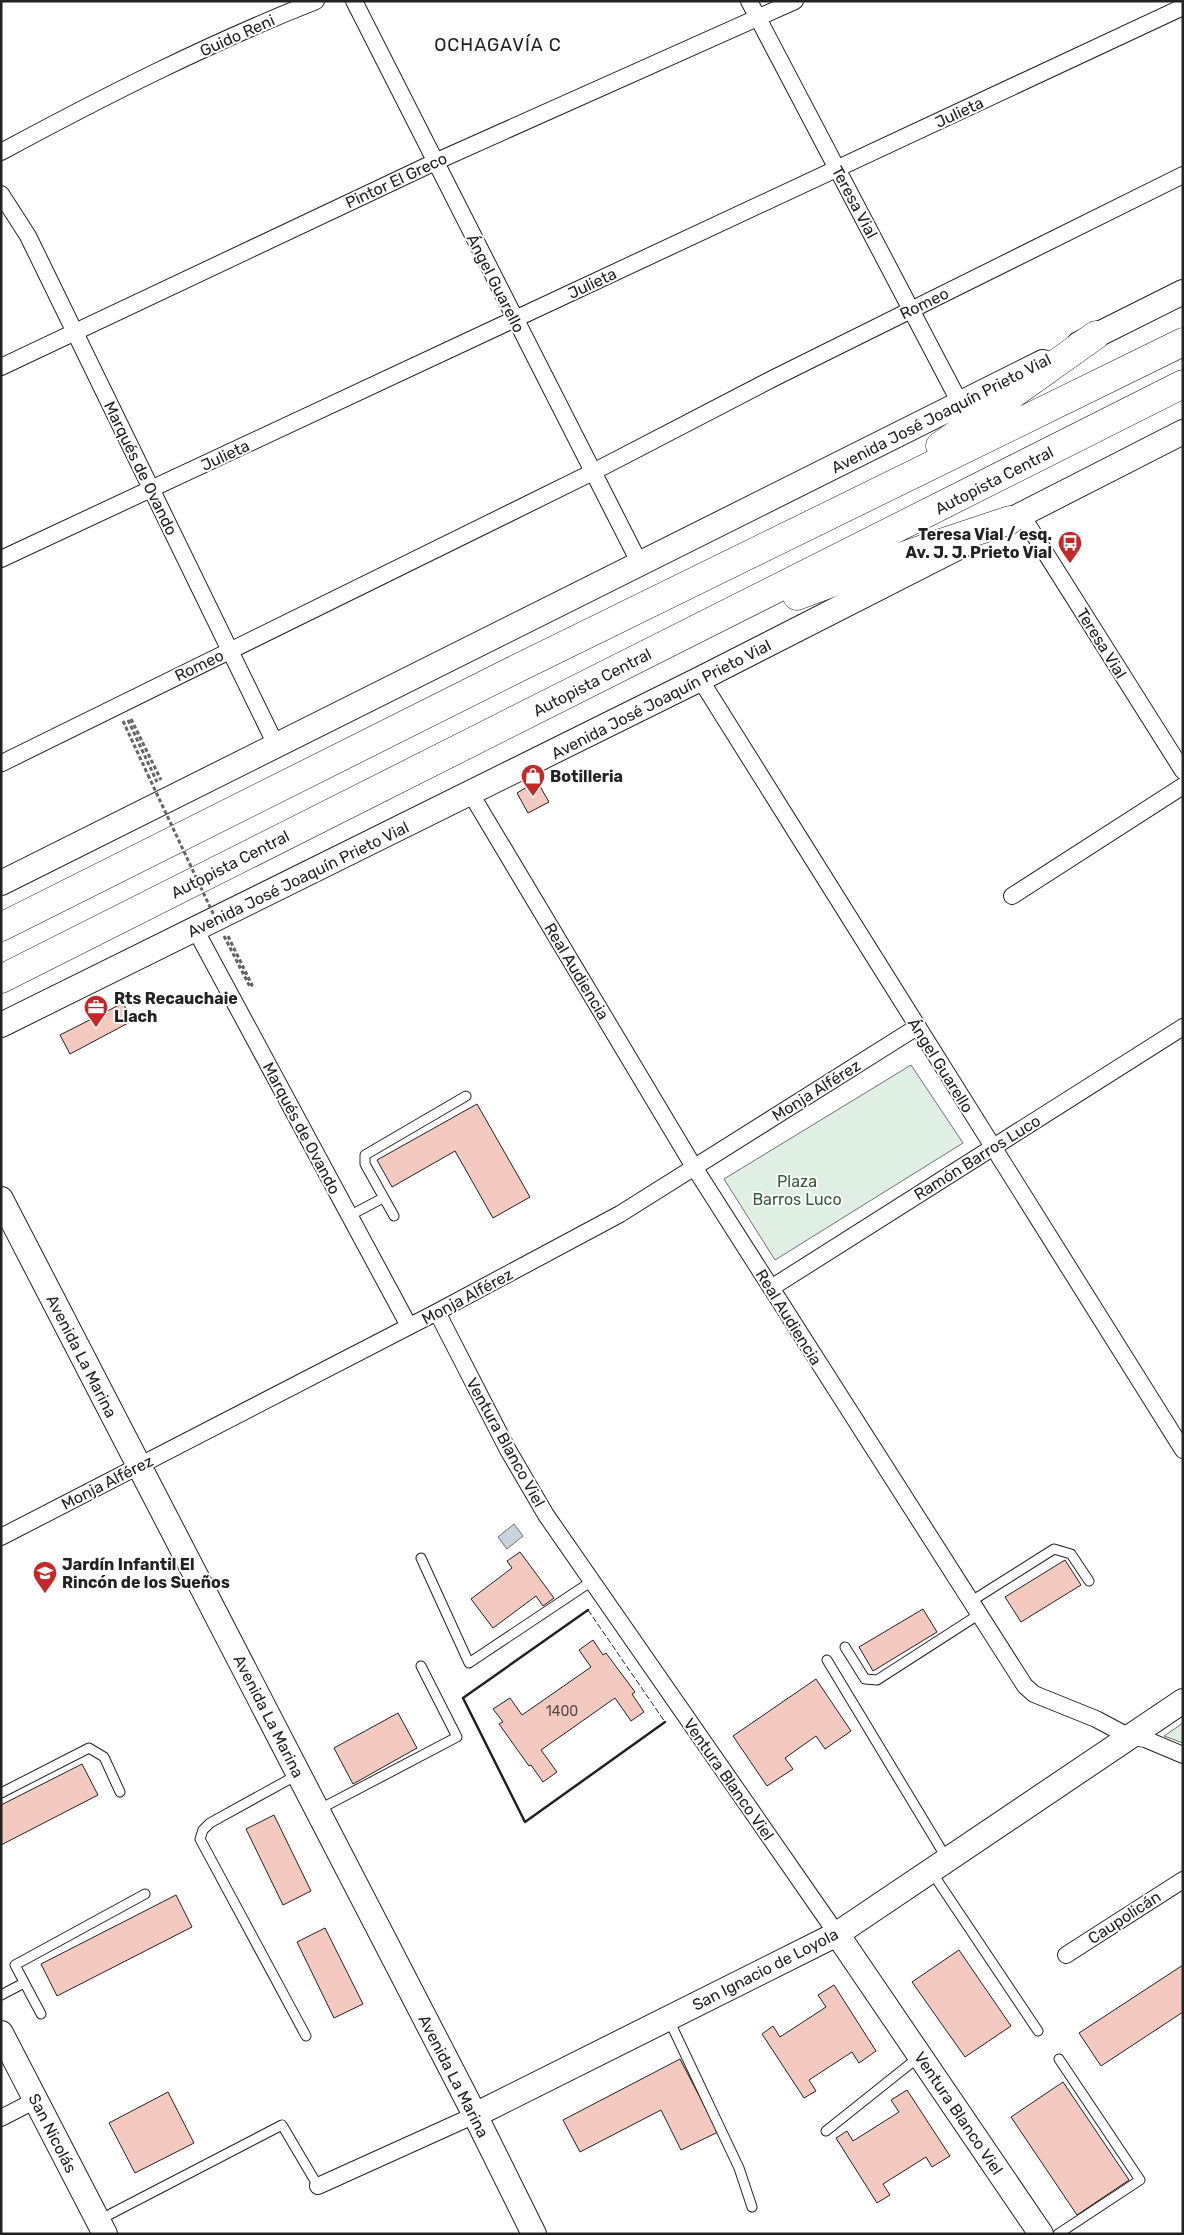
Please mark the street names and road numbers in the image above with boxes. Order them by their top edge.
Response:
street label: Guido Reni [197,11,278,60]
street label: Julieta [932,93,987,132]
street label: Pintor El Greco [342,149,450,212]
street label: Teresa Vial [828,163,882,242]
street label: Ángel Guarello [463,231,529,336]
street label: Julieta [565,264,620,303]
street label: Romeo [897,284,952,323]
street label: Avenida José Joaquín Prieto Vial [828,350,1054,477]
street label: Marqués de Ovando [100,398,181,538]
street label: Julieta [198,436,253,475]
street label: Autopista Central [932,442,1057,519]
street label: Teresa Vial [1073,605,1131,682]
street label: Avenida José Joaquín Prieto Vial [548,636,774,763]
street label: Autopista Central [530,644,655,721]
street label: Romeo [172,646,227,685]
street label: Avenida José Joaquín Prieto Vial [184,817,412,941]
street label: Autopista Central [168,826,293,903]
street label: Real Audiencia [540,919,613,1023]
street label: Ángel Guarello [904,1014,977,1116]
street label: Monja Alférez [769,1056,864,1125]
street label: Marqués de Ovando [259,1059,344,1197]
street label: Ramón Barros Luco [911,1111,1044,1204]
street label: Monja Alférez [418,1264,516,1328]
street label: Real Audiencia [752,1266,826,1369]
street label: Avenida La Marina [42,1292,121,1421]
street label: Ventura Blanco Viel [462,1374,549,1510]
street label: Monja Alférez [58,1451,156,1514]
street label: Avenida La Marina [229,1652,308,1781]
street label: Ventura Blanco Viel [679,1715,778,1844]
street label: Caupolicán [1084,1887,1164,1948]
street label: San Ignacio de Loyola [689,1924,841,2015]
street label: Avenida La Marina [414,2012,493,2141]
street label: Ventura Blanco Viel [910,2048,1007,2179]
street label: San Nicolás [25,2090,81,2176]

